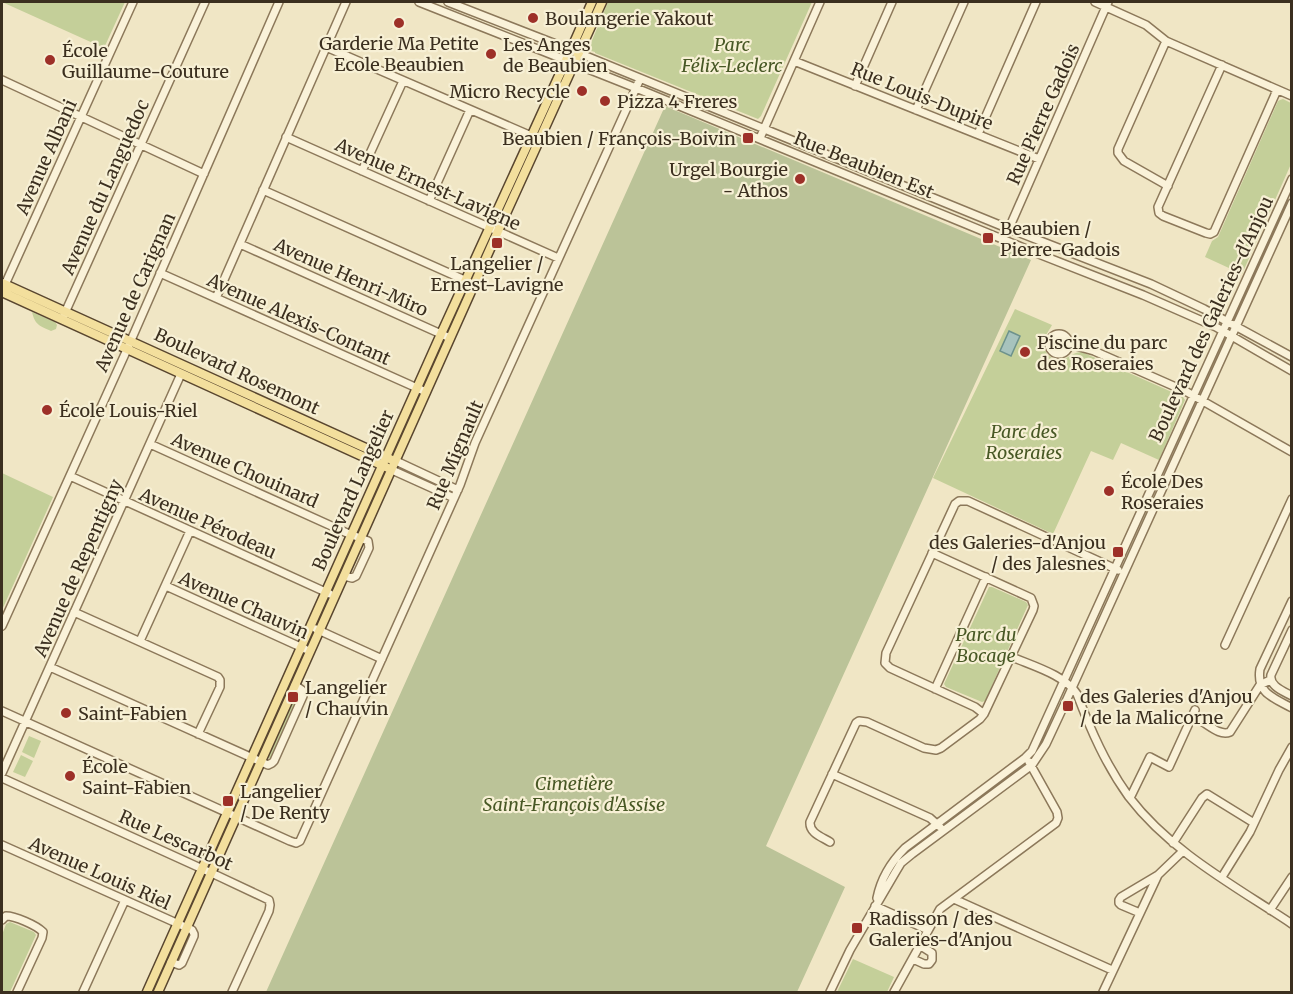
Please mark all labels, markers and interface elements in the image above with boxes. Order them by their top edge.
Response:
place label: Boulangerie Yakout [545,7,713,30]
marker: Boulangerie Yakout [526,11,540,25]
marker: Garderie Ma Petite Ecole Beaubien [392,16,406,30]
place label: Garderie Ma Petite Ecole Beaubien [319,32,479,76]
place label: Les Anges de Beaubien [503,33,608,77]
park label: Parc Félix-Leclerc [680,33,783,77]
place label: École Guillaume-Couture [62,39,229,83]
street label: Rue Pierre Gadois [1002,40,1085,188]
marker: Les Anges de Beaubien [484,47,498,61]
marker: École Guillaume-Couture [43,53,57,67]
street label: Rue Louis-Dupire [848,57,996,135]
place label: Micro Recycle [450,80,570,103]
marker: Micro Recycle [575,84,589,98]
place label: Pizza 4 Freres [617,90,737,113]
marker: Pizza 4 Freres [598,94,612,108]
street label: Avenue Albani [10,95,82,219]
street label: Avenue du Languedoc [55,96,154,279]
street label: Rue Beaubien Est [791,126,937,204]
place label: Beaubien / François-Boivin [502,127,736,150]
marker: Beaubien / François-Boivin [741,131,755,145]
street label: Avenue Ernest-Lavigne [331,132,524,235]
place label: Urgel Bourgie - Athos [669,158,788,202]
marker: Urgel Bourgie - Athos [793,172,807,186]
street label: Boulevard des Galeries-d'Anjou [1144,192,1278,446]
street label: Avenue de Carignan [89,209,181,376]
place label: Beaubien / Pierre-Gadois [1000,217,1120,261]
marker: Beaubien / Pierre-Gadois [981,231,995,245]
street label: Avenue Henri-Miro [269,232,432,321]
marker: Langelier / Ernest-Lavigne [490,236,504,250]
place label: Langelier / Ernest-Lavigne [431,252,563,296]
street label: Avenue Alexis-Contant [203,268,394,370]
street label: Boulevard Rosemont [151,323,323,419]
place label: Piscine du parc des Roseraies [1037,331,1168,375]
marker: Piscine du parc des Roseraies [1018,345,1032,359]
street label: Rue Mignault [422,397,488,513]
place label: École Louis-Riel [59,399,198,422]
marker: École Louis-Riel [40,403,54,417]
street label: Boulevard Langelier [307,406,399,574]
park label: Parc des Roseraies [986,420,1062,464]
street label: Avenue Chouinard [167,427,322,513]
place label: École Des Roseraies [1121,470,1204,514]
street label: Avenue de Repentigny [28,475,128,661]
street label: Avenue Pérodeau [135,482,280,564]
marker: École Des Roseraies [1102,484,1116,498]
place label: des Galeries-d'Anjou / des Jalesnes [929,531,1106,575]
marker: des Galeries-d'Anjou / des Jalesnes [1111,545,1125,559]
street label: Avenue Chauvin [175,566,312,644]
park label: Parc du Bocage [955,623,1017,667]
place label: Langelier / Chauvin [305,676,388,720]
place label: des Galeries d'Anjou / de la Malicorne [1080,685,1253,729]
marker: Langelier / Chauvin [286,690,300,704]
marker: des Galeries d'Anjou / de la Malicorne [1061,699,1075,713]
place label: Saint-Fabien [78,702,187,725]
marker: Saint-Fabien [59,706,73,720]
place label: École Saint-Fabien [82,755,191,799]
marker: École Saint-Fabien [63,769,77,783]
park label: Cimetière Saint-François d'Assise [483,772,665,816]
place label: Langelier / De Renty [240,780,330,824]
marker: Langelier / De Renty [221,794,235,808]
street label: Rue Lescarbot [115,805,237,875]
street label: Avenue Louis Riel [25,831,175,915]
place label: Radisson / des Galeries-d'Anjou [869,907,1012,951]
marker: Radisson / des Galeries-d'Anjou [850,921,864,935]

